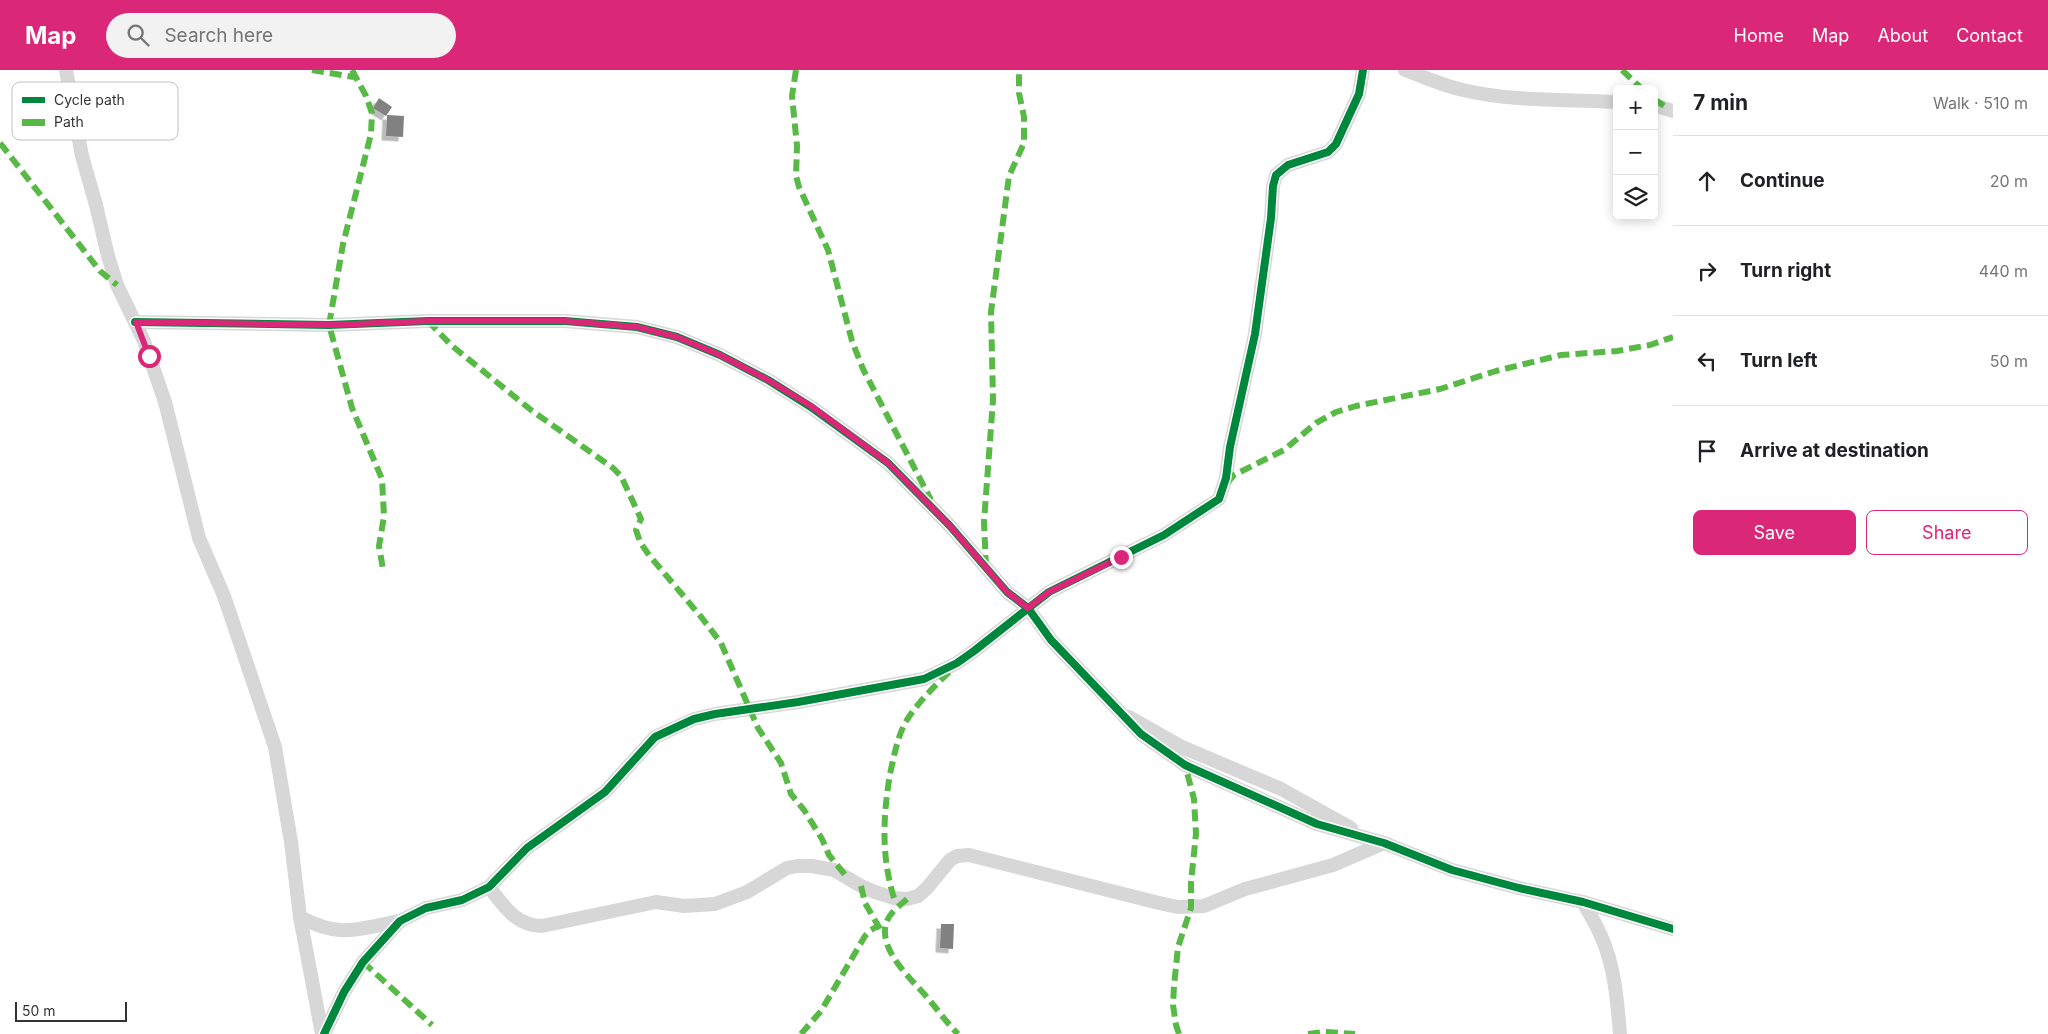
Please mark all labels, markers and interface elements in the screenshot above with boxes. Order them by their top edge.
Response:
search box [106,13,456,58]
text: Map [25,21,76,50]
icon: search [124,21,152,49]
text: Search here [164,24,273,47]
text: Home [1734,25,1784,46]
text: Map [1812,25,1849,46]
text: About [1877,25,1928,46]
text: Contact [1956,25,2023,46]
legend [12,82,178,140]
map controls [1613,85,1658,220]
button: + [1613,85,1658,130]
text: 7 min [1693,90,1748,115]
text: Cycle path [54,91,125,108]
text: Walk · 510 m [1933,93,2028,113]
text: Path [54,113,84,130]
button: − [1613,130,1658,175]
icon: ahead [1693,167,1721,195]
text: Continue [1740,169,1825,192]
text: 20 m [1990,171,2028,191]
button: layers [1613,175,1658,220]
icon: right [1693,257,1721,285]
text: Turn right [1740,259,1831,282]
text: 440 m [1979,261,2028,281]
route start [138,345,161,368]
icon: left [1693,347,1721,375]
text: Turn left [1740,349,1818,372]
text: 50 m [1990,351,2028,371]
icon: arrive [1693,437,1721,465]
text: Arrive at destination [1740,439,1929,462]
button: Save [1693,510,1856,555]
button: Share [1866,510,2028,555]
route end [1110,546,1133,569]
scale bar [15,999,128,1022]
text: 50 m [22,1002,56,1019]

